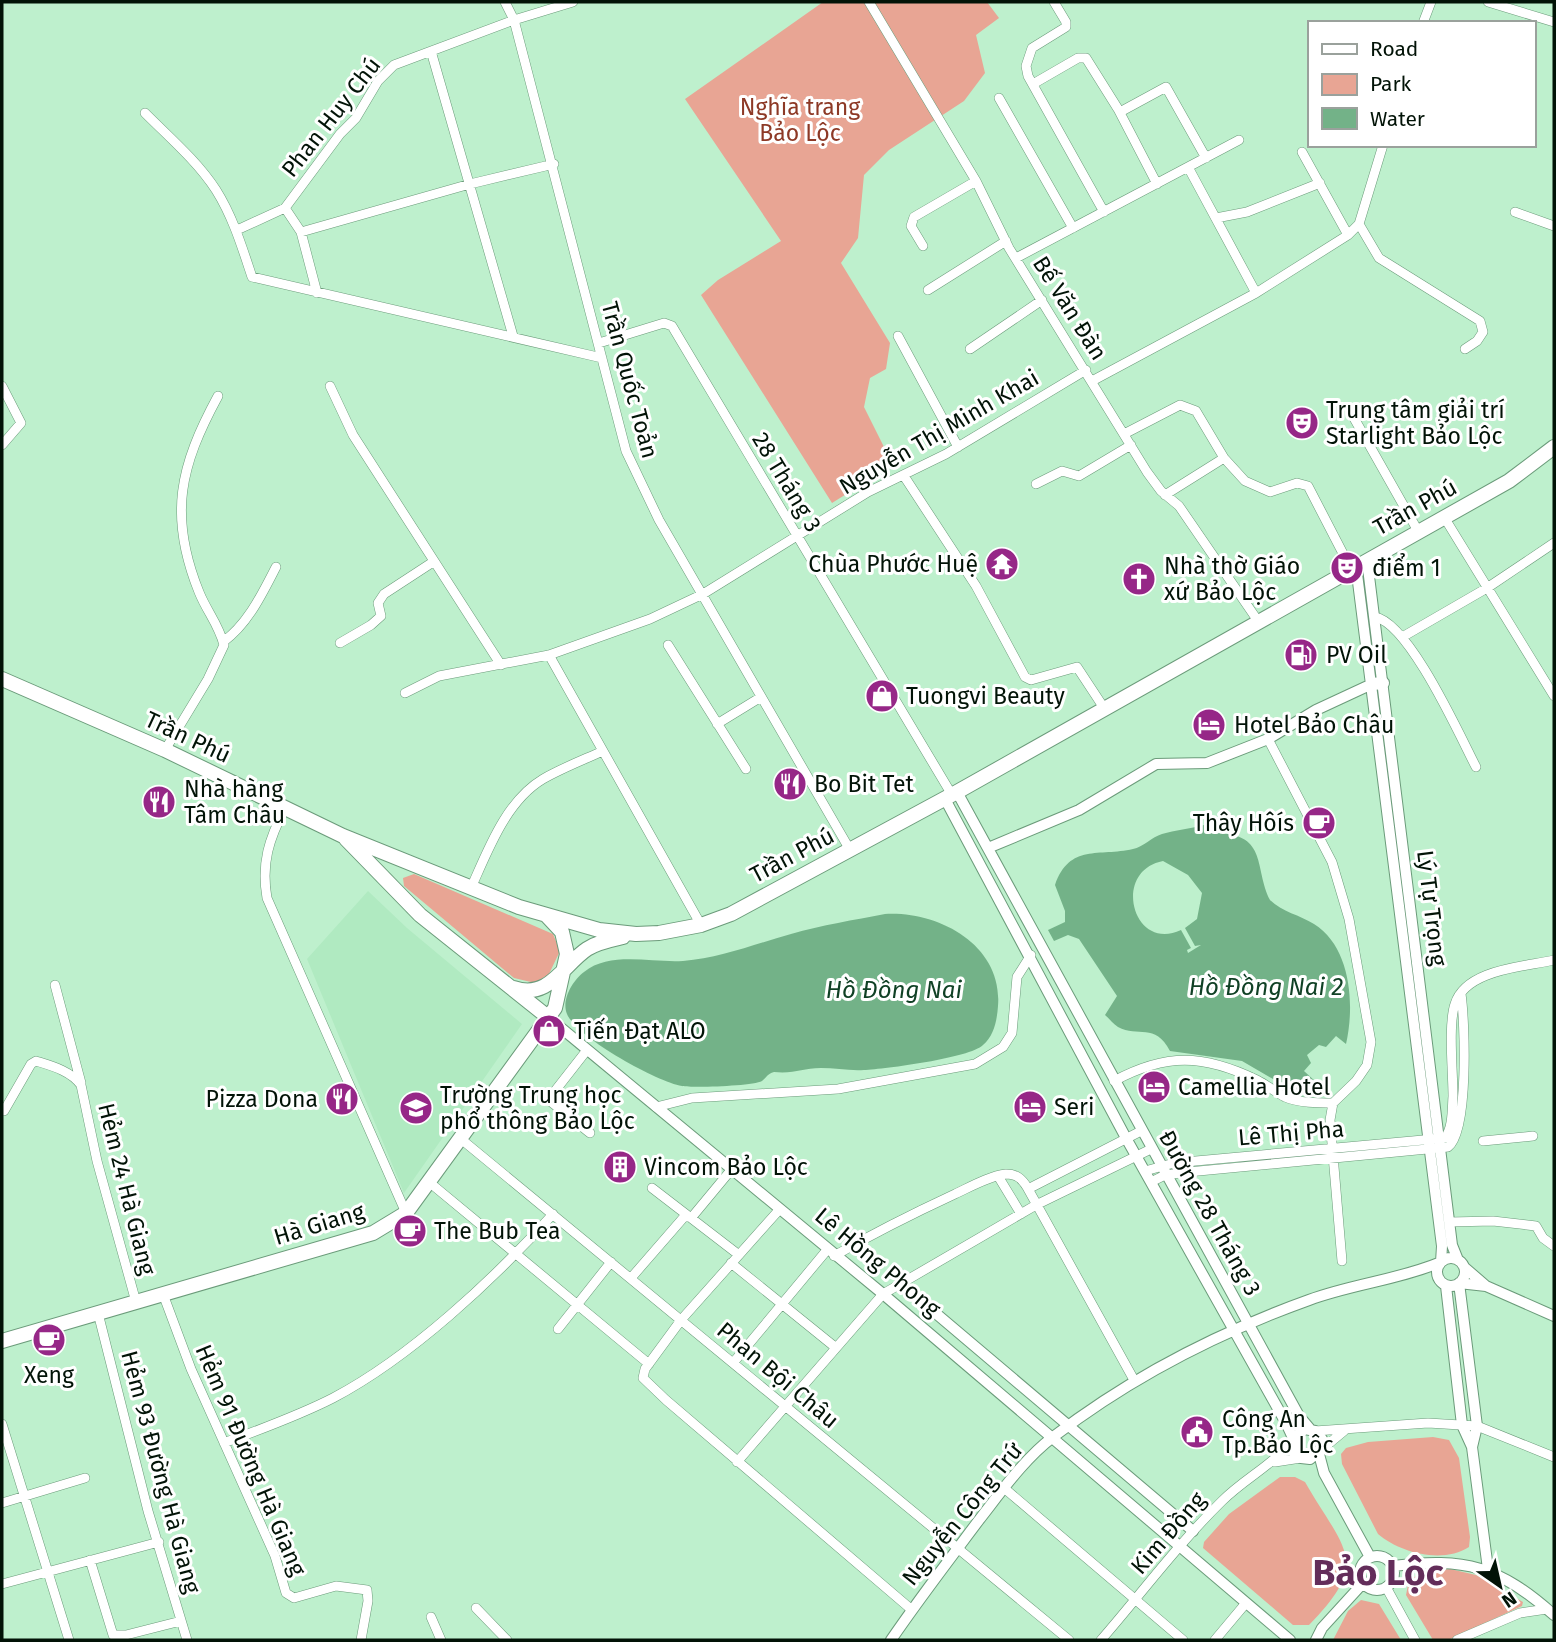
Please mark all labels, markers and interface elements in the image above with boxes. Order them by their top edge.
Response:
legend [1308,21,1535,147]
text: Road [1370,36,1418,62]
street label: Phan Huy Chú [276,51,386,183]
text: Park [1370,71,1412,97]
park label: Nghĩa trang Bảo Lộc [740,93,860,147]
text: Water [1370,106,1425,132]
street label: Bế Văn Đàn [1027,251,1113,365]
street label: Trần Quốc Toản [596,299,664,461]
street label: Nguyễn Thị Minh Khai [834,363,1044,501]
place label: Trung tâm giải trí Starlight Bảo Lộc [1326,396,1505,450]
theatre icon: Trung tâm giải trí Starlight Bảo Lộc [1283,404,1321,442]
street label: 28 Tháng 3 [746,427,828,537]
street label: Trần Phú [1368,473,1462,541]
temple icon: Chùa Phước Huệ [983,545,1021,583]
theatre icon: điểm 1 [1328,549,1366,587]
place label: Chùa Phước Huệ [808,550,978,578]
place label: Nhà thờ Giáo xứ Bảo Lộc [1164,552,1300,606]
place label: điểm 1 [1372,553,1441,582]
church icon: Nhà thờ Giáo xứ Bảo Lộc [1120,560,1158,598]
fuel station icon: PV Oil [1282,636,1320,674]
place label: PV Oil [1326,641,1387,669]
shop icon: Tuongvi Beauty [863,677,901,715]
place label: Tuongvi Beauty [906,682,1065,710]
street label: Trần Phú [141,705,235,769]
hotel icon: Hotel Bảo Châu [1190,706,1228,744]
place label: Hotel Bảo Châu [1234,711,1394,739]
restaurant icon: Bo Bit Tet [771,765,809,803]
place label: Bo Bit Tet [814,770,915,798]
place label: Nhà hàng Tâm Châu [184,775,285,829]
restaurant icon: Nhà hàng Tâm Châu [140,783,178,821]
cafe icon: Thây Hôís [1300,804,1338,842]
place label: Thây Hôís [1193,809,1294,837]
street label: Trần Phú [745,821,839,889]
street label: Lý Tự Trọng [1411,849,1453,968]
water label: Hồ Đồng Nai 2 [1189,973,1343,1001]
water label: Hồ Đồng Nai [826,976,962,1004]
shop icon: Tiến Đạt ALO [530,1012,568,1050]
place label: Tiến Đạt ALO [574,1017,706,1045]
hotel icon: Camellia Hotel [1135,1068,1173,1106]
place label: Camellia Hotel [1178,1073,1331,1101]
restaurant icon: Pizza Dona [323,1080,361,1118]
place label: Trường Trung học phổ thông Bảo Lộc [440,1081,635,1135]
place label: Pizza Dona [206,1085,318,1113]
hotel icon: Seri [1011,1088,1049,1126]
school or university icon: Trường Trung học phổ thông Bảo Lộc [397,1089,435,1127]
place label: Seri [1054,1093,1094,1121]
street label: Hẻm 24 Hà Giang [92,1100,162,1278]
street label: Lê Thị Pha [1237,1114,1345,1152]
street label: Đường 28 Tháng 3 [1153,1125,1267,1301]
building icon: Vincom Bảo Lộc [601,1148,639,1186]
place label: Vincom Bảo Lộc [644,1153,808,1181]
street label: Hà Giang [270,1197,368,1251]
street label: Lê Hồng Phong [809,1201,947,1323]
cafe icon: The Bub Tea [391,1212,429,1250]
place label: The Bub Tea [434,1217,561,1245]
street label: Phan Bội Châu [711,1316,845,1434]
cafe icon: Xeng [30,1321,68,1359]
street label: Hẻm 91 Đường Hà Giang [190,1340,312,1580]
street label: Hẻm 93 Đường Hà Giang [115,1348,207,1596]
place label: Xeng [24,1361,74,1389]
place label: Công An Tp.Bảo Lộc [1222,1405,1333,1459]
public building icon: Công An Tp.Bảo Lộc [1178,1413,1216,1451]
street label: Nguyễn Công Trứ [896,1436,1029,1591]
street label: Kim Đồng [1125,1486,1211,1580]
district label: Bảo Lộc [1313,1550,1444,1595]
north arrow [1465,1551,1535,1621]
text: N [1498,1587,1521,1613]

